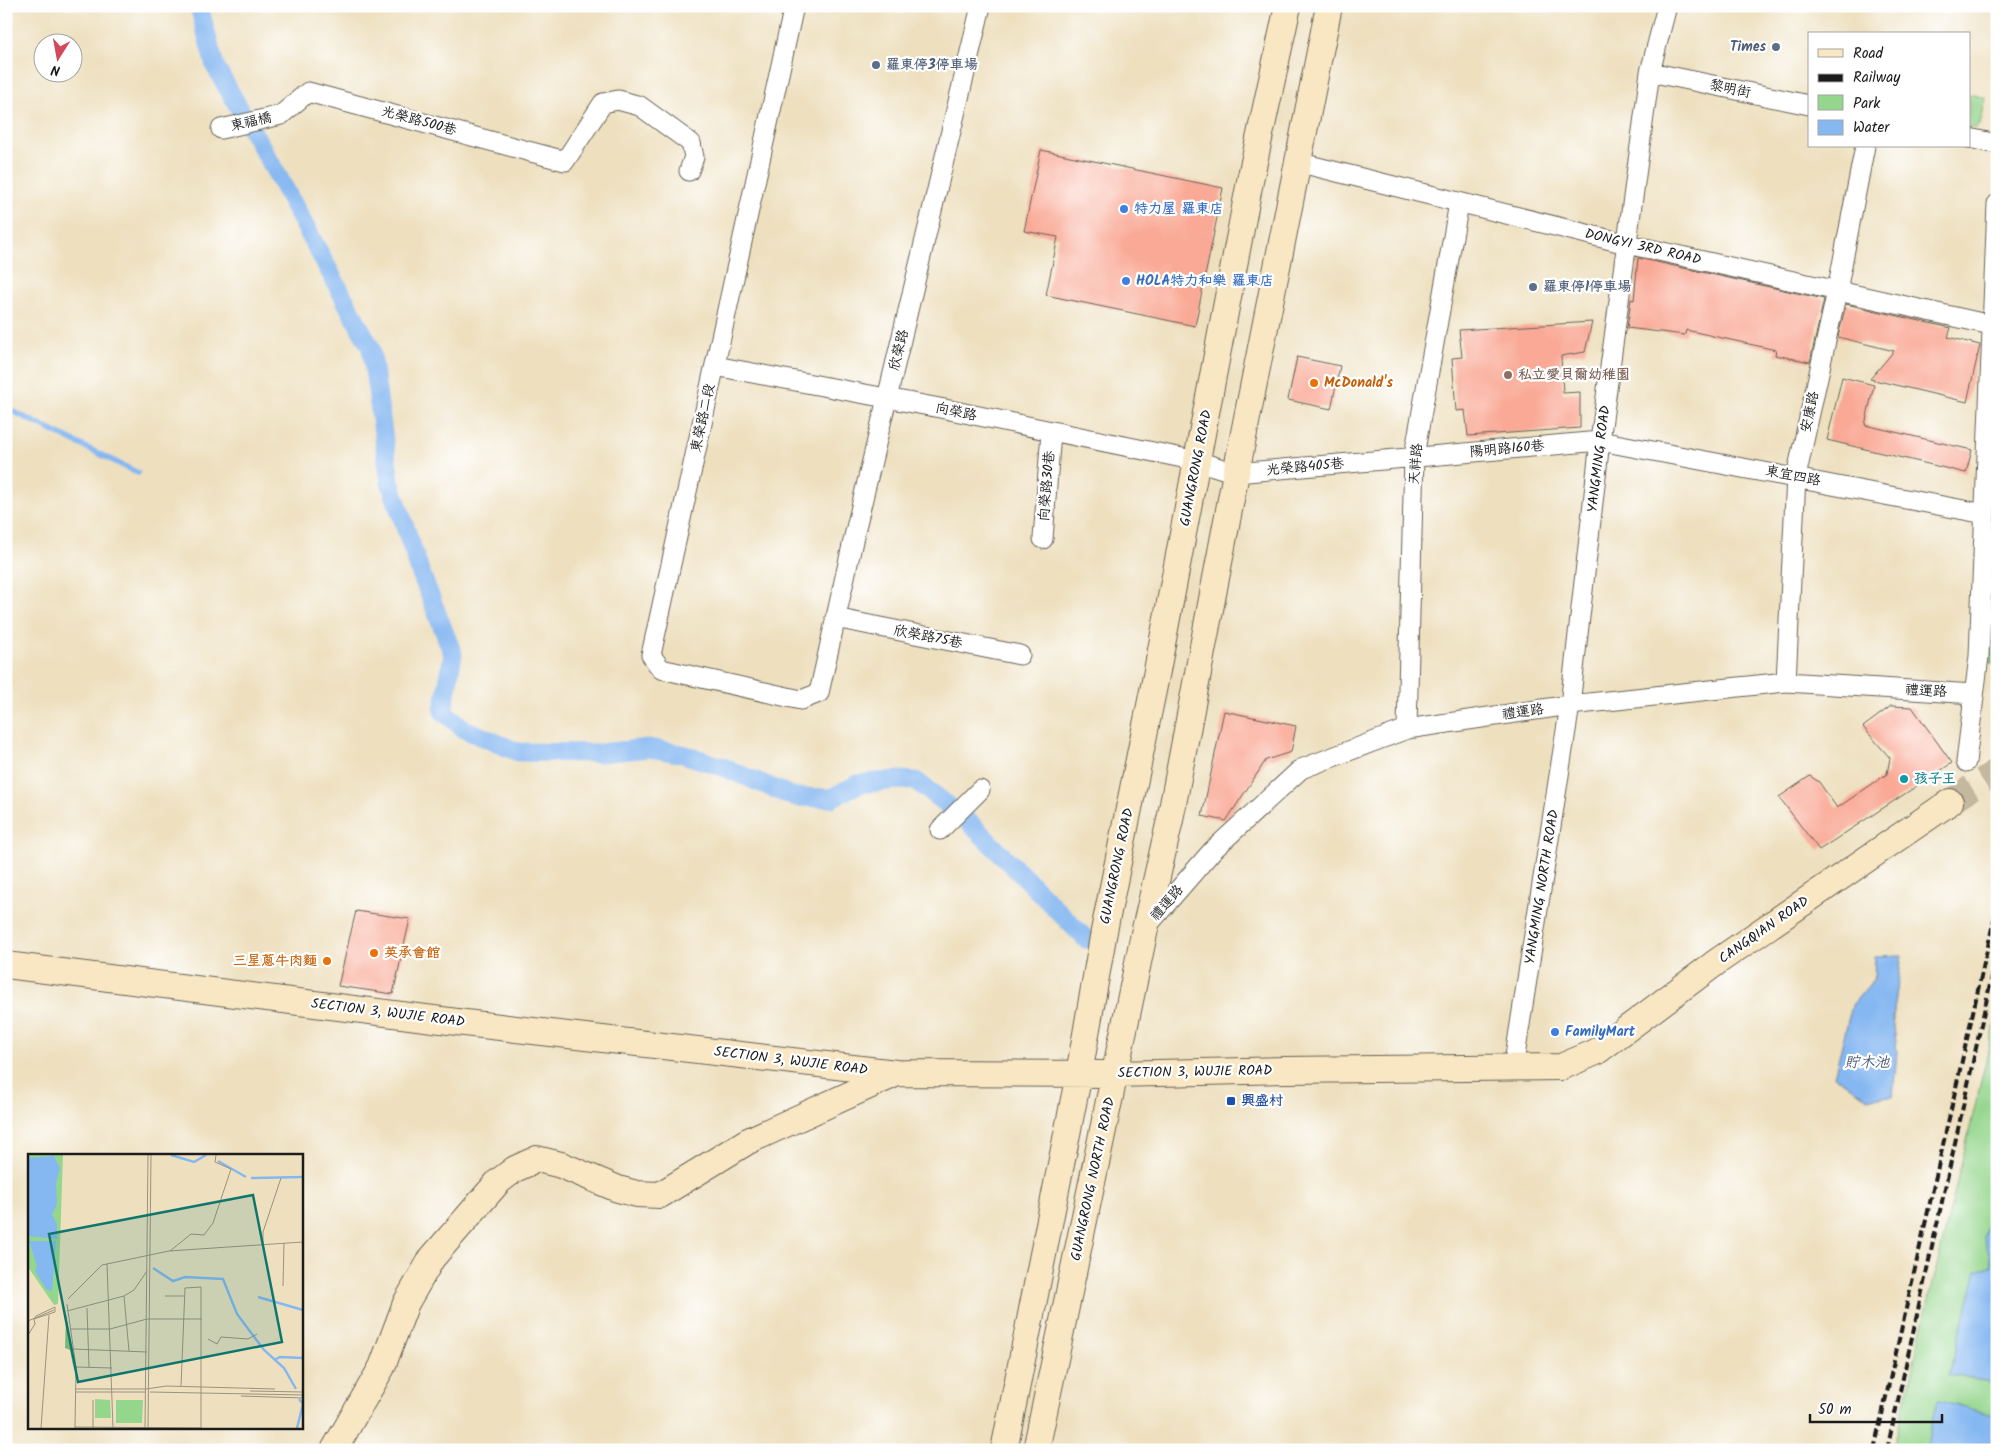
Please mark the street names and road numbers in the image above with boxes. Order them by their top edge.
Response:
street label: 黎明街 [1707,74,1753,104]
street label: 光榮路500巷 [379,100,460,142]
street label: 東福橋 [228,107,274,137]
street label: DONGYI 3RD ROAD [1583,223,1703,271]
street label: 欣榮路 [883,327,915,373]
street label: 東榮路二段 [685,381,721,455]
street label: 安康路 [1795,389,1825,435]
street label: 向榮路 [933,397,979,427]
street label: YANGMING ROAD [1582,404,1616,514]
street label: GUANGRONG ROAD [1174,408,1218,528]
street label: 陽明路160巷 [1469,435,1546,463]
street label: 天祥路 [1403,442,1429,486]
street label: 向榮路30巷 [1033,449,1061,522]
street label: 光榮路405巷 [1265,453,1346,481]
street label: 東宜四路 [1763,460,1823,492]
street label: 欣榮路75巷 [892,620,965,655]
street label: 禮運路 [1904,679,1948,703]
street label: 禮運路 [1501,698,1545,726]
street label: GUANGRONG ROAD [1094,806,1140,926]
street label: YANGMING NORTH ROAD [1519,808,1565,966]
street label: 禮運路 [1145,880,1189,926]
street label: CANGQIAN ROAD [1714,891,1814,969]
street label: SECTION 3, WUJIE ROAD [310,993,466,1033]
street label: SECTION 3, WUJIE ROAD [713,1041,869,1081]
street label: SECTION 3, WUJIE ROAD [1117,1060,1273,1084]
street label: GUANGRONG NORTH ROAD [1065,1095,1121,1263]

